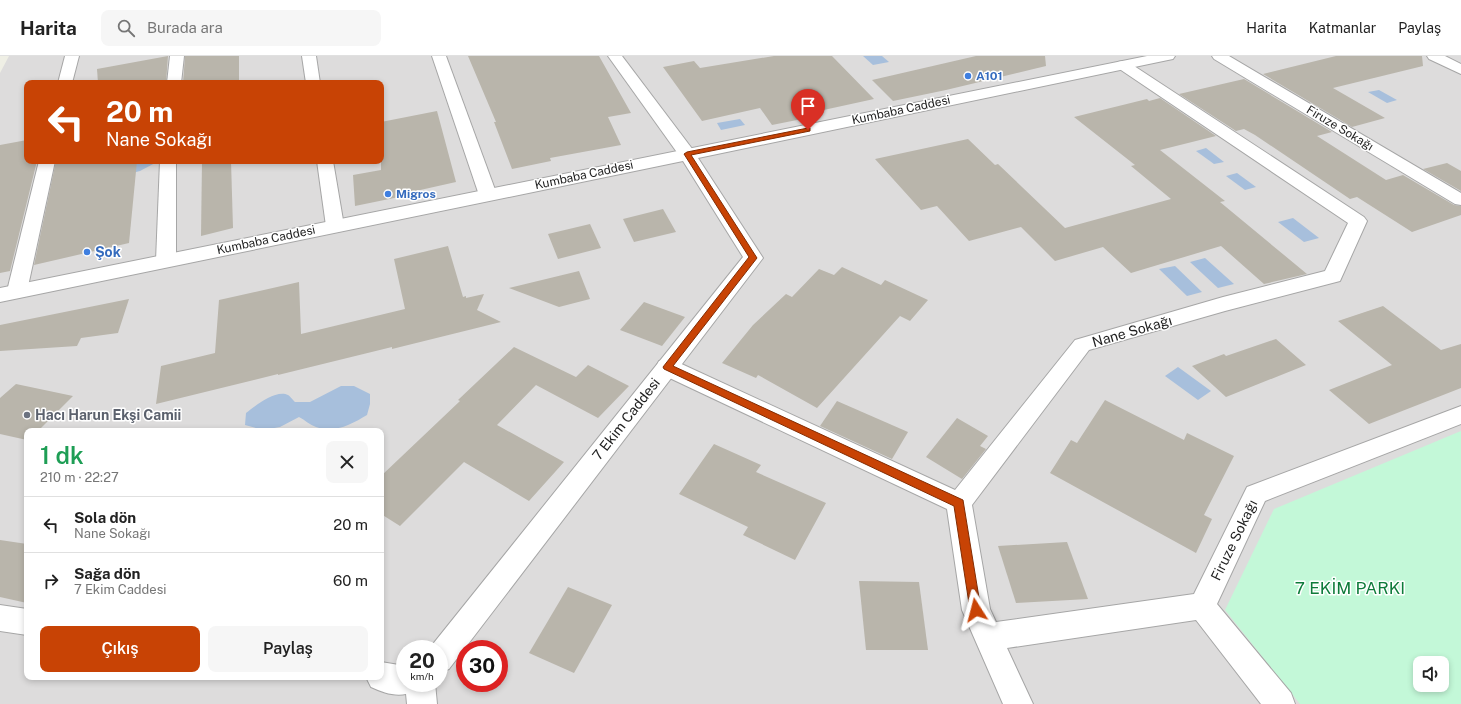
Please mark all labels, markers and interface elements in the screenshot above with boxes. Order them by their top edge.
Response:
search box [101,10,381,46]
text: Harita [20,17,77,39]
icon: search [115,17,137,39]
text: Burada ara [147,19,223,36]
text: Harita [1246,20,1287,36]
text: Katmanlar [1309,20,1376,36]
text: Paylaş [1398,20,1441,36]
place label: A101 [976,69,1003,83]
marker: A101 [963,71,973,81]
pin [791,89,825,130]
street label: Kumbaba Caddesi [850,93,952,127]
text: 20 m [106,95,173,128]
icon: arrive [797,95,819,117]
icon: left [40,96,92,148]
street label: Firuze Sokağı [1304,103,1376,153]
text: Nane Sokağı [106,129,212,150]
street label: Kumbaba Caddesi [533,158,635,192]
place label: Migros [396,187,436,201]
marker: Migros [383,189,393,199]
street label: Kumbaba Caddesi [215,223,317,257]
place label: Şok [95,244,121,260]
marker: Şok [82,247,92,257]
street label: Nane Sokağı [1090,312,1174,350]
street label: 7 Ekim Caddesi [589,375,663,463]
place label: Hacı Harun Ekşi Camii [35,407,181,423]
marker: Hacı Harun Ekşi Camii [22,410,32,420]
text: 1 dk [40,441,84,469]
button: close [326,441,368,483]
text: 210 m · 22:27 [40,470,119,485]
street label: Firuze Sokağı [1207,497,1261,583]
text: Sola dön [74,509,136,526]
icon: left [40,514,62,536]
text: 20 m [333,516,368,533]
text: Nane Sokağı [74,526,151,541]
text: Sağa dön [74,565,140,582]
icon: right [40,570,62,592]
text: 60 m [333,572,368,589]
park label: 7 EKİM PARKI [1295,578,1405,598]
text: 7 Ekim Caddesi [74,582,166,597]
position arrow [955,589,997,631]
button: Çıkış [40,626,200,672]
button: Paylaş [208,626,368,672]
speed limit sign: 30 [456,640,508,692]
text: 20 [409,649,435,673]
map controls [1413,656,1449,692]
button: sound [1413,656,1449,692]
text: km/h [410,670,434,682]

